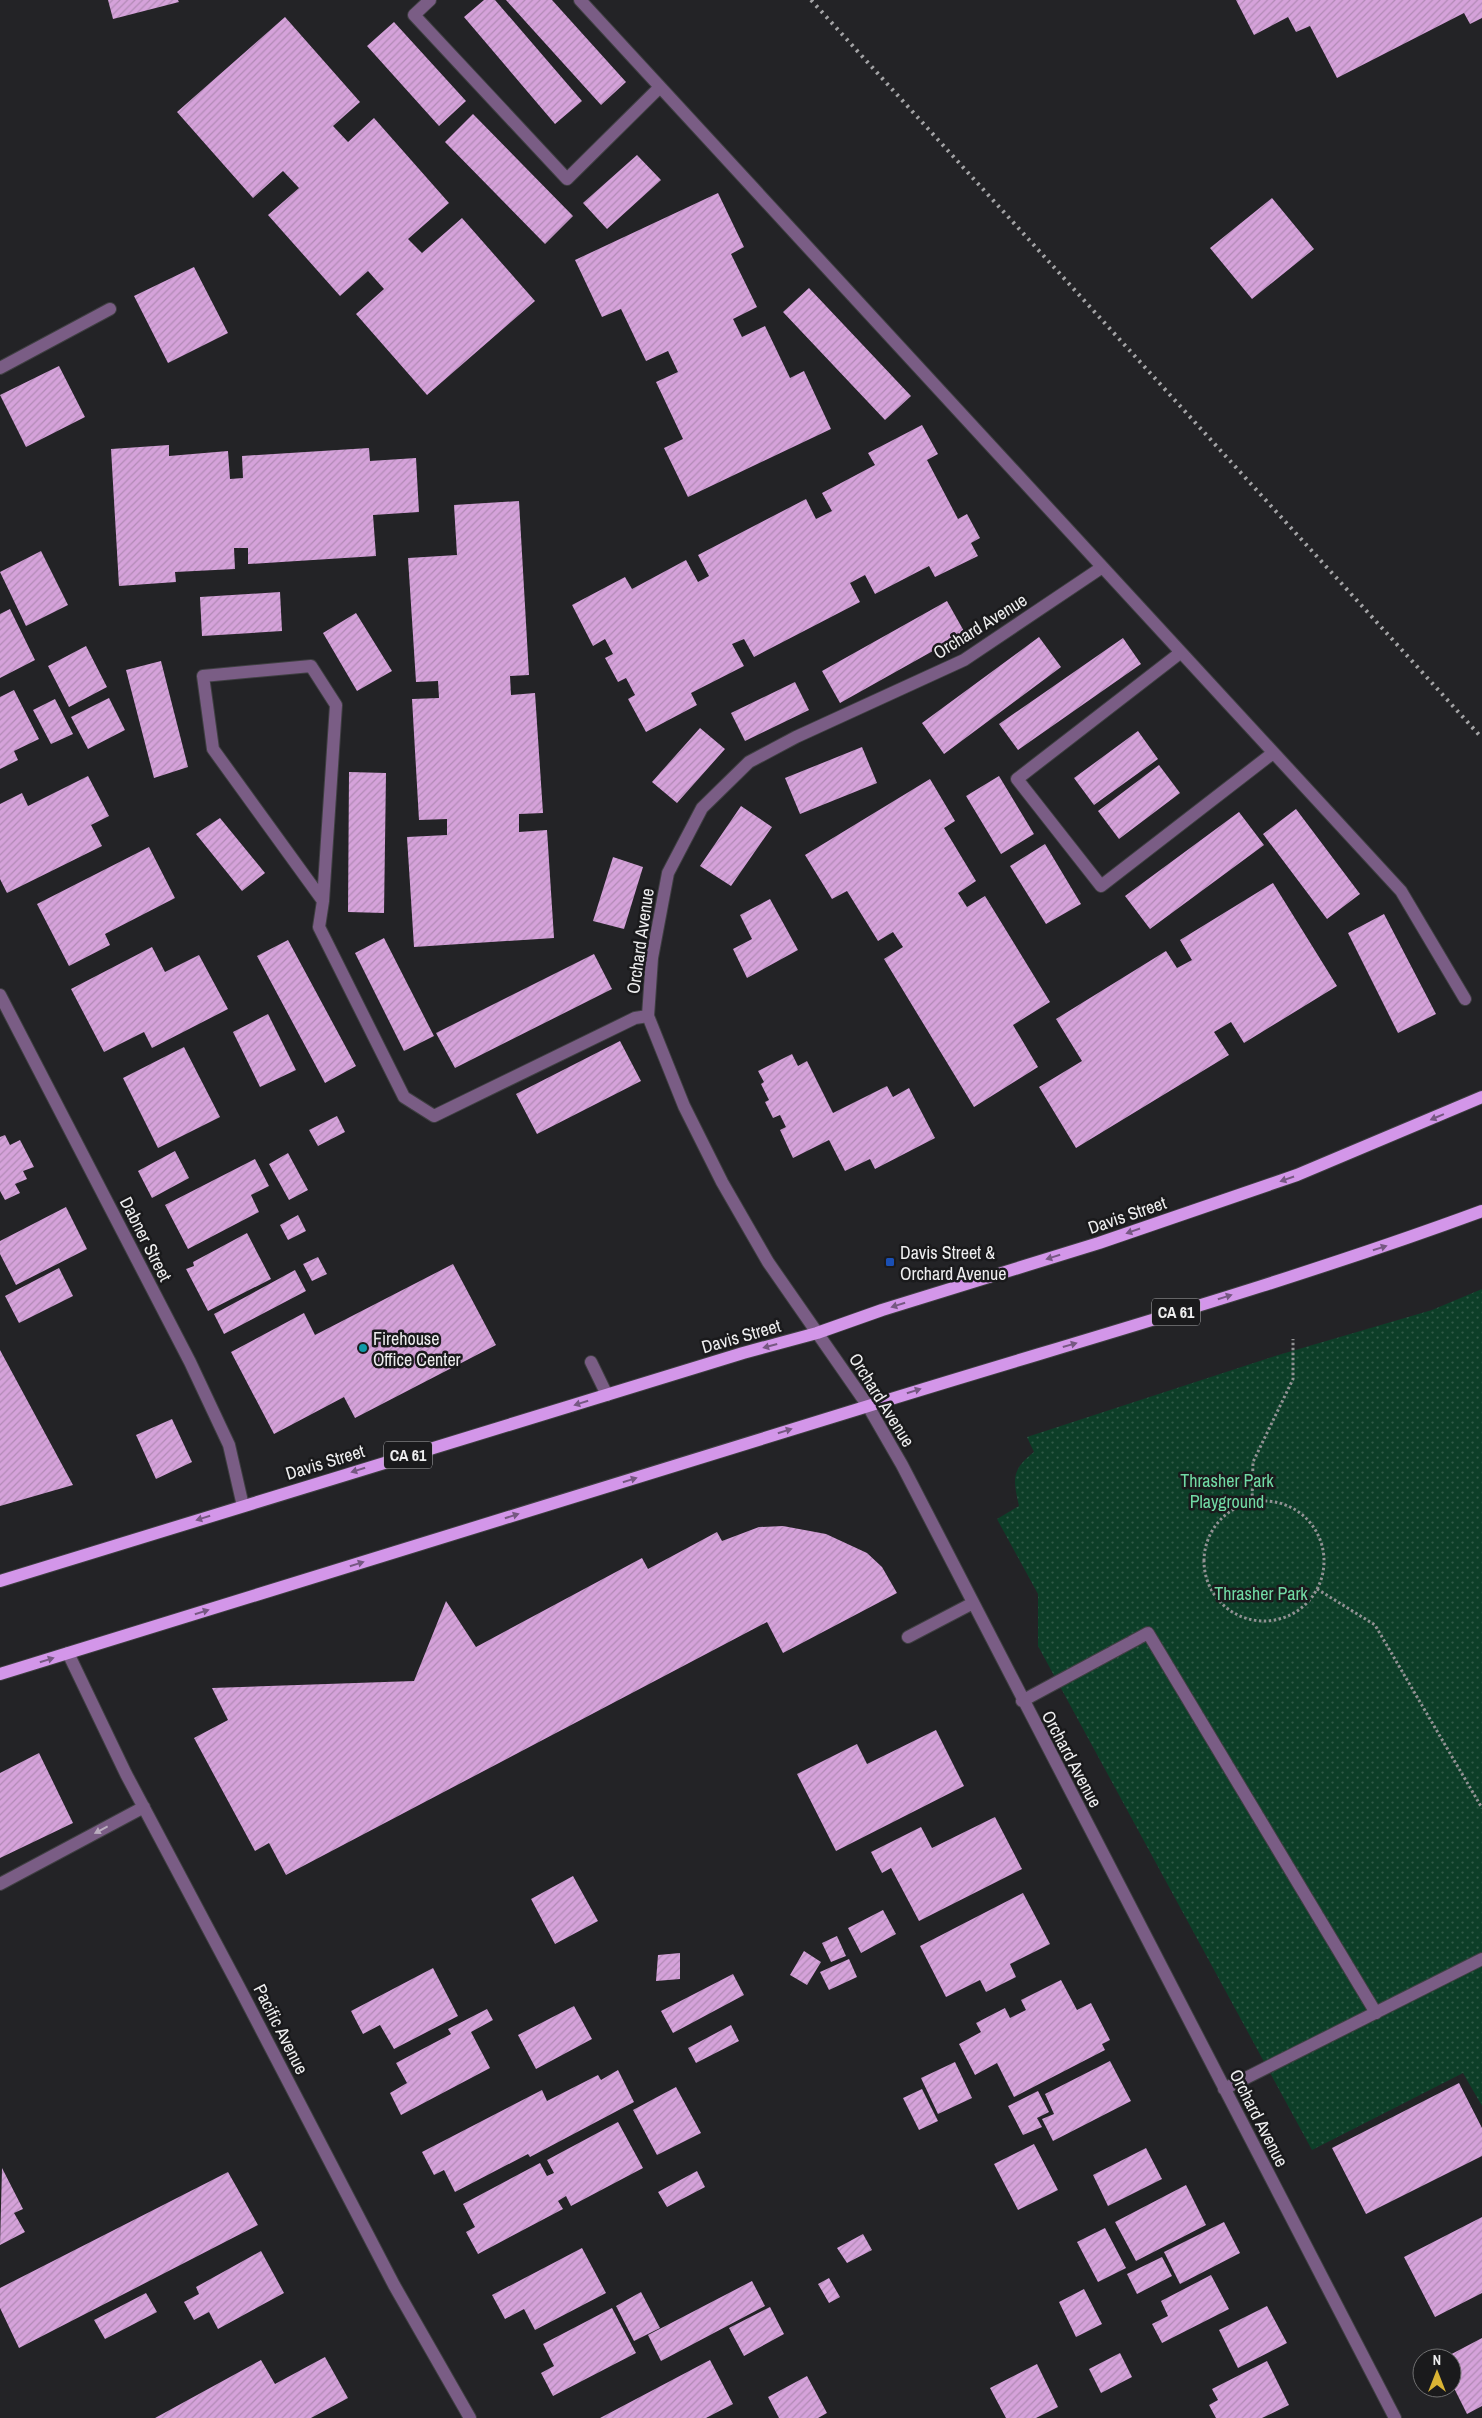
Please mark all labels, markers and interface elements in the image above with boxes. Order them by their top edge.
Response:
street label: Orchard Avenue [928,587,1032,665]
street label: Orchard Avenue [620,887,660,995]
one-way arrow [1430,1113,1444,1121]
one-way arrow [1279,1175,1294,1183]
street label: Davis Street [1085,1190,1169,1240]
street label: Dabner Street [114,1192,178,1286]
one-way arrow [1126,1228,1141,1235]
place label: Davis Street & Orchard Avenue [900,1240,1006,1286]
one-way arrow [1373,1244,1388,1251]
one-way arrow [1045,1254,1060,1262]
marker: Davis Street & Orchard Avenue [884,1256,896,1268]
one-way arrow [1218,1292,1233,1300]
road number: CA 61 [1152,1298,1200,1325]
one-way arrow [890,1302,905,1309]
street label: Davis Street [699,1313,783,1359]
place label: Firehouse Office Center [373,1326,461,1372]
one-way arrow [1063,1341,1078,1349]
marker: Firehouse Office Center [357,1342,369,1354]
one-way arrow [762,1342,777,1350]
street label: Orchard Avenue [843,1348,921,1452]
one-way arrow [907,1387,922,1395]
one-way arrow [573,1399,588,1407]
one-way arrow [778,1427,793,1435]
street label: Davis Street [283,1438,367,1486]
road number: CA 61 [384,1442,432,1468]
one-way arrow [351,1467,366,1475]
park label: Thrasher Park Playground [1180,1468,1274,1514]
one-way arrow [623,1475,638,1483]
one-way arrow [505,1512,520,1519]
one-way arrow [195,1515,210,1523]
one-way arrow [350,1560,365,1567]
park label: Thrasher Park [1214,1581,1308,1606]
one-way arrow [195,1608,210,1616]
one-way arrow [39,1655,54,1663]
street label: Orchard Avenue [1036,1706,1108,1812]
one-way arrow [93,1826,108,1834]
street label: Pacific Avenue [248,1980,314,2078]
street label: Orchard Avenue [1224,2065,1294,2171]
north arrow [1412,2348,1462,2398]
text: N [1433,2351,1441,2369]

